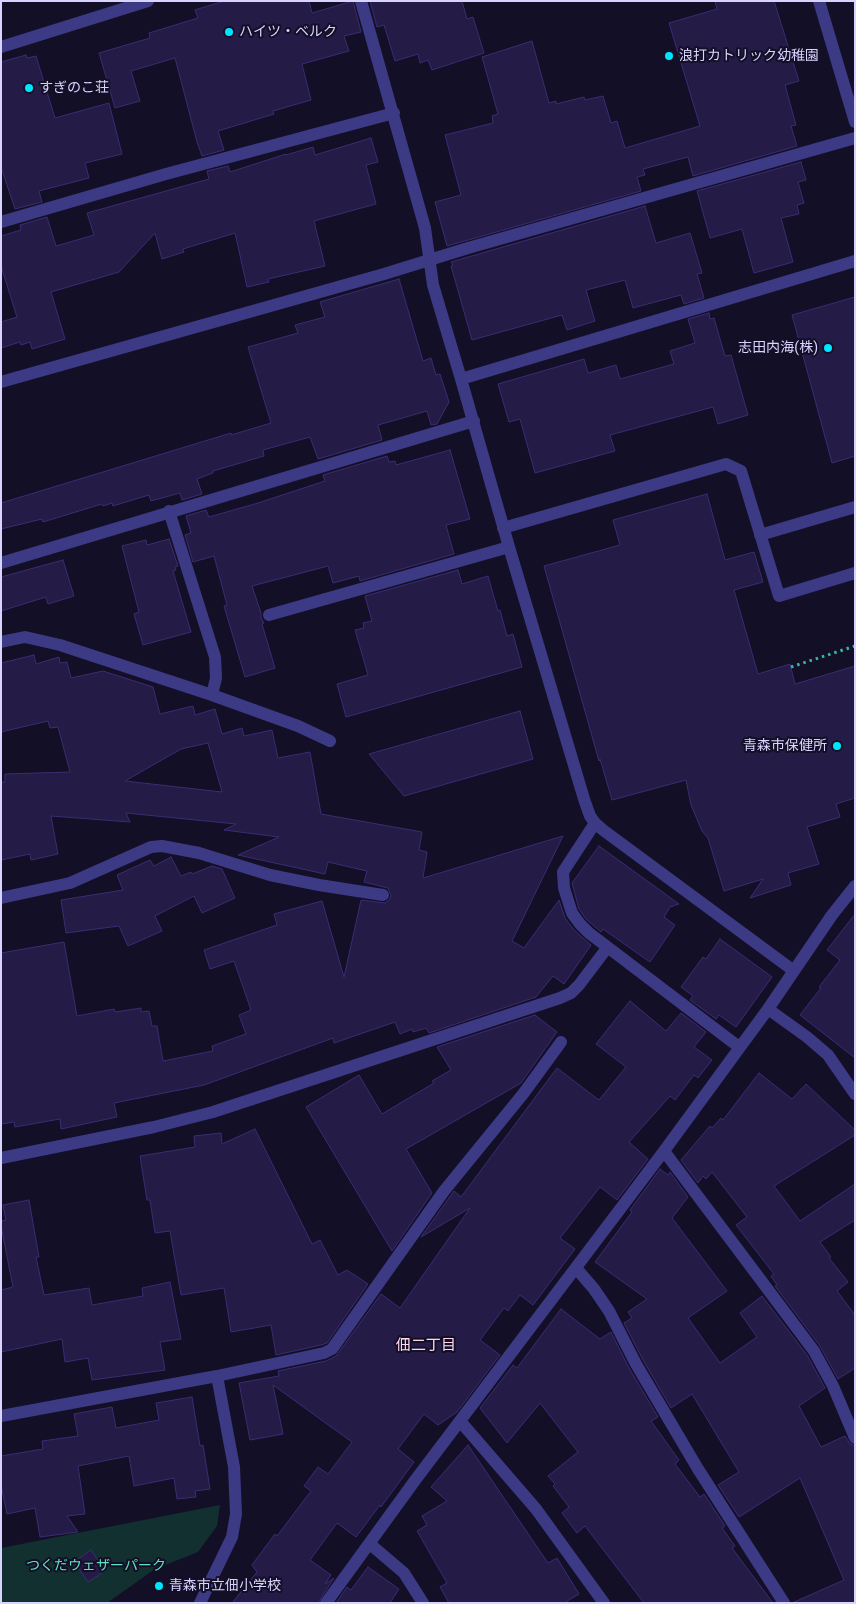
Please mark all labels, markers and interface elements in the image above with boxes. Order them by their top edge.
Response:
place label: ハイツ・ベルク [239,24,337,40]
marker: ハイツ・ベルク [223,26,235,38]
place label: 浪打カトリック幼稚園 [679,48,819,64]
marker: 浪打カトリック幼稚園 [663,50,675,62]
place label: すぎのこ荘 [39,80,109,96]
marker: すぎのこ荘 [23,82,35,94]
place label: 志田内海(株) [738,340,818,356]
marker: 志田内海(株) [822,342,834,354]
place label: 青森市保健所 [743,738,827,754]
marker: 青森市保健所 [831,740,843,752]
district label: 佃二丁目 [396,1337,456,1355]
park label: つくだウェザーパーク [26,1558,166,1574]
place label: 青森市立佃小学校 [169,1578,281,1594]
marker: 青森市立佃小学校 [153,1580,165,1592]

